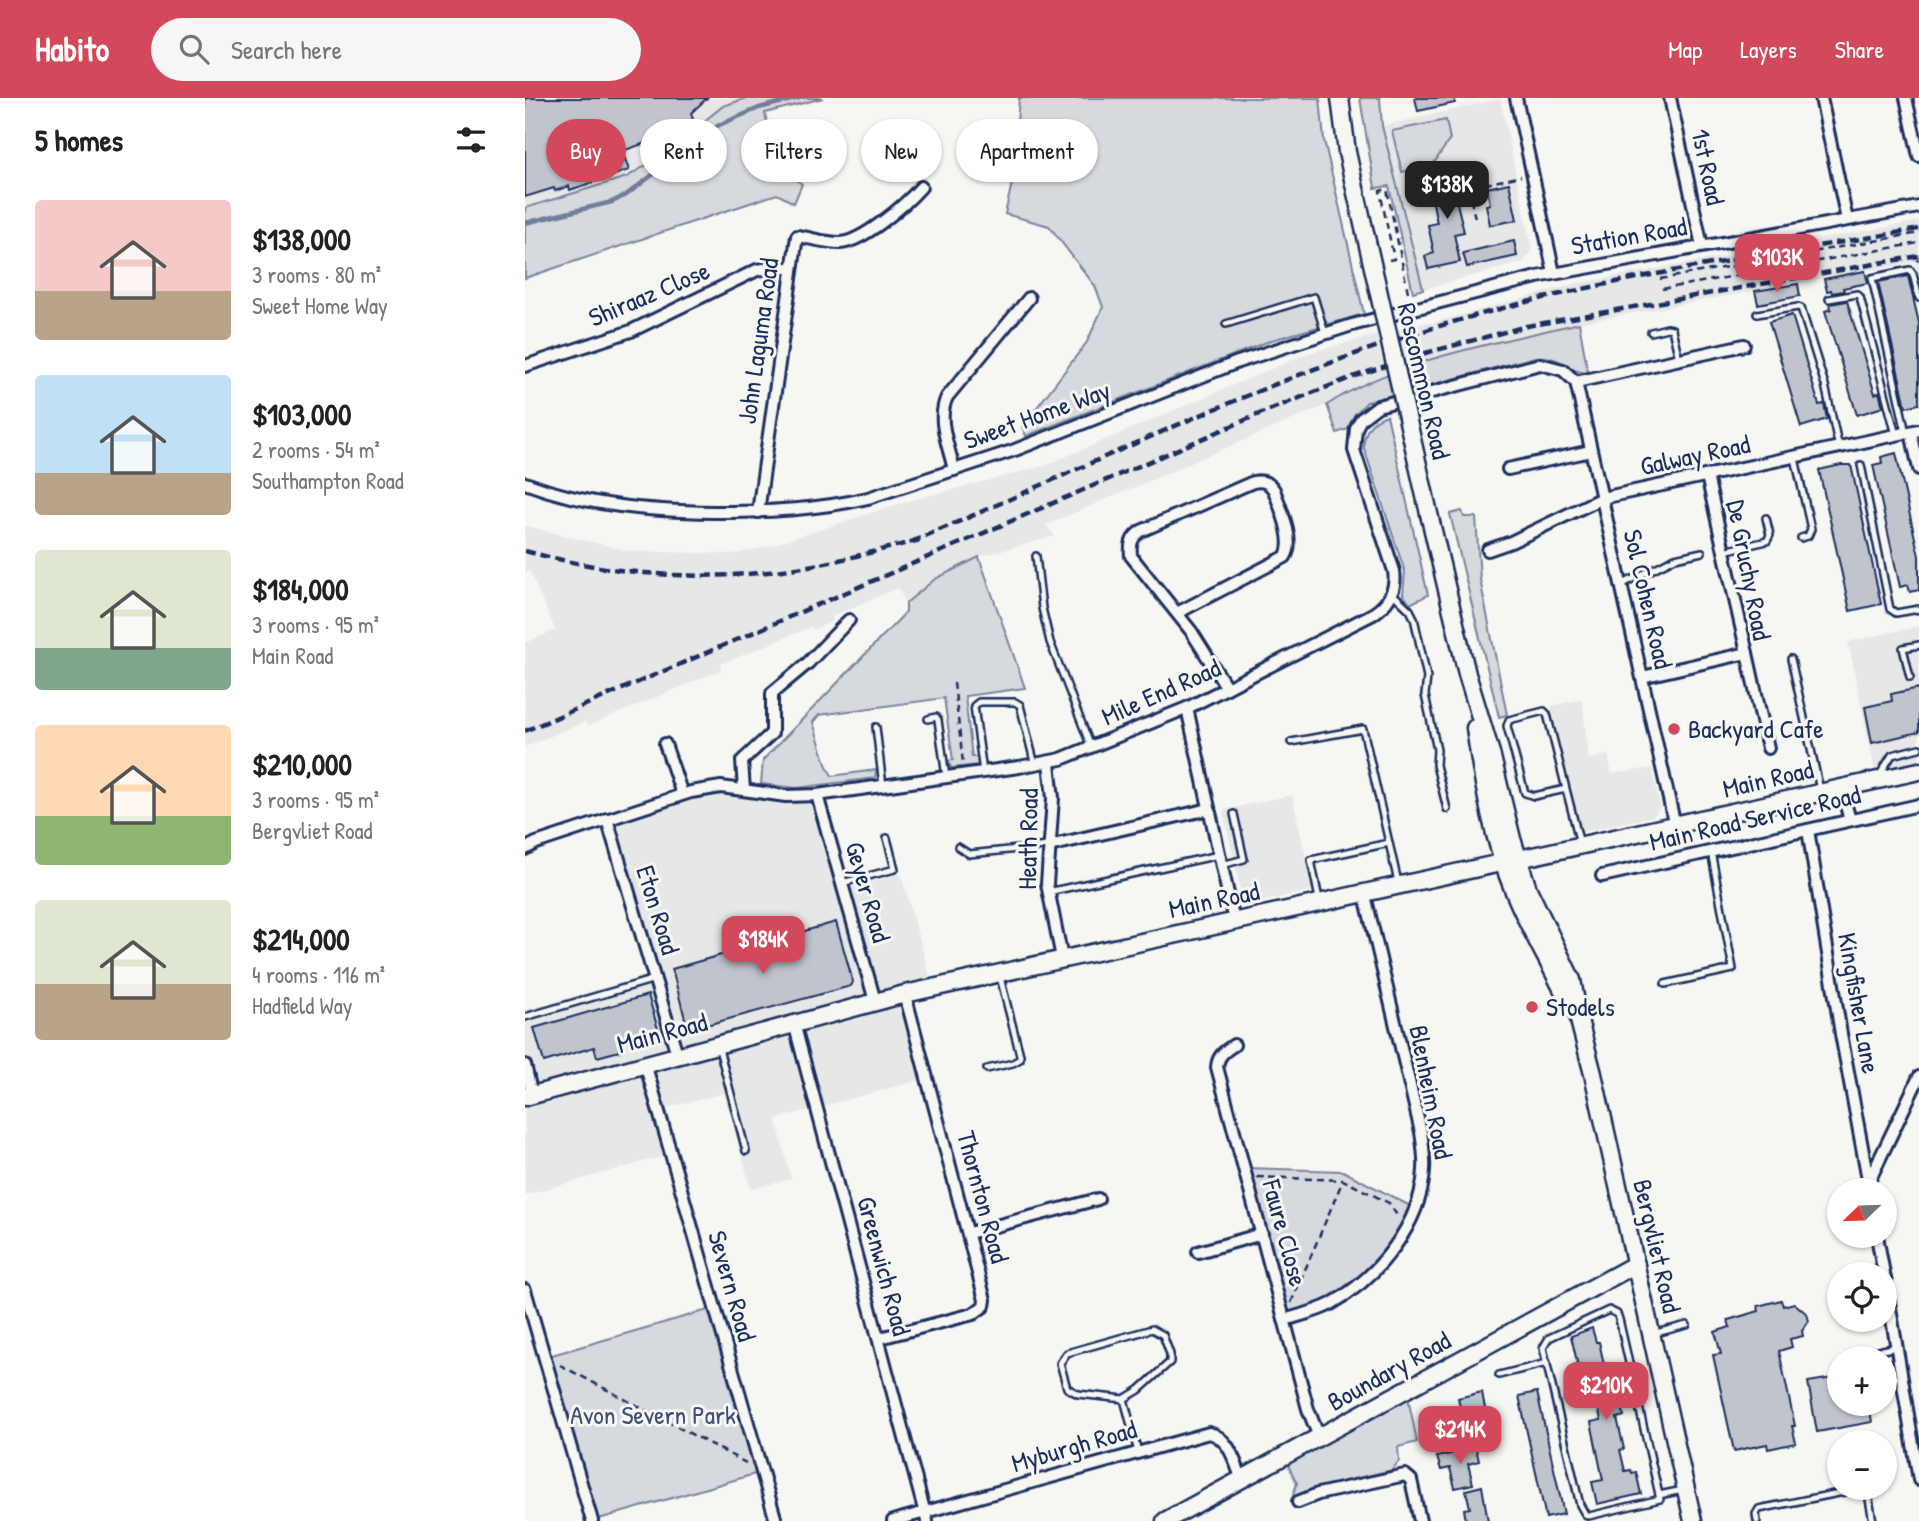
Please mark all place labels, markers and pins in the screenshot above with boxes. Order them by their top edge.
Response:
pin: $138K [1398,162,1496,221]
pin: $103K [1728,234,1826,294]
place label: Backyard Cafe [1688,711,1824,746]
marker: Backyard Cafe [1666,721,1682,737]
pin: $184K [714,916,812,976]
place label: Stodels [1546,989,1615,1024]
marker: Stodels [1524,999,1540,1015]
pin: $210K [1557,1362,1655,1422]
pin: $214K [1411,1406,1509,1466]

